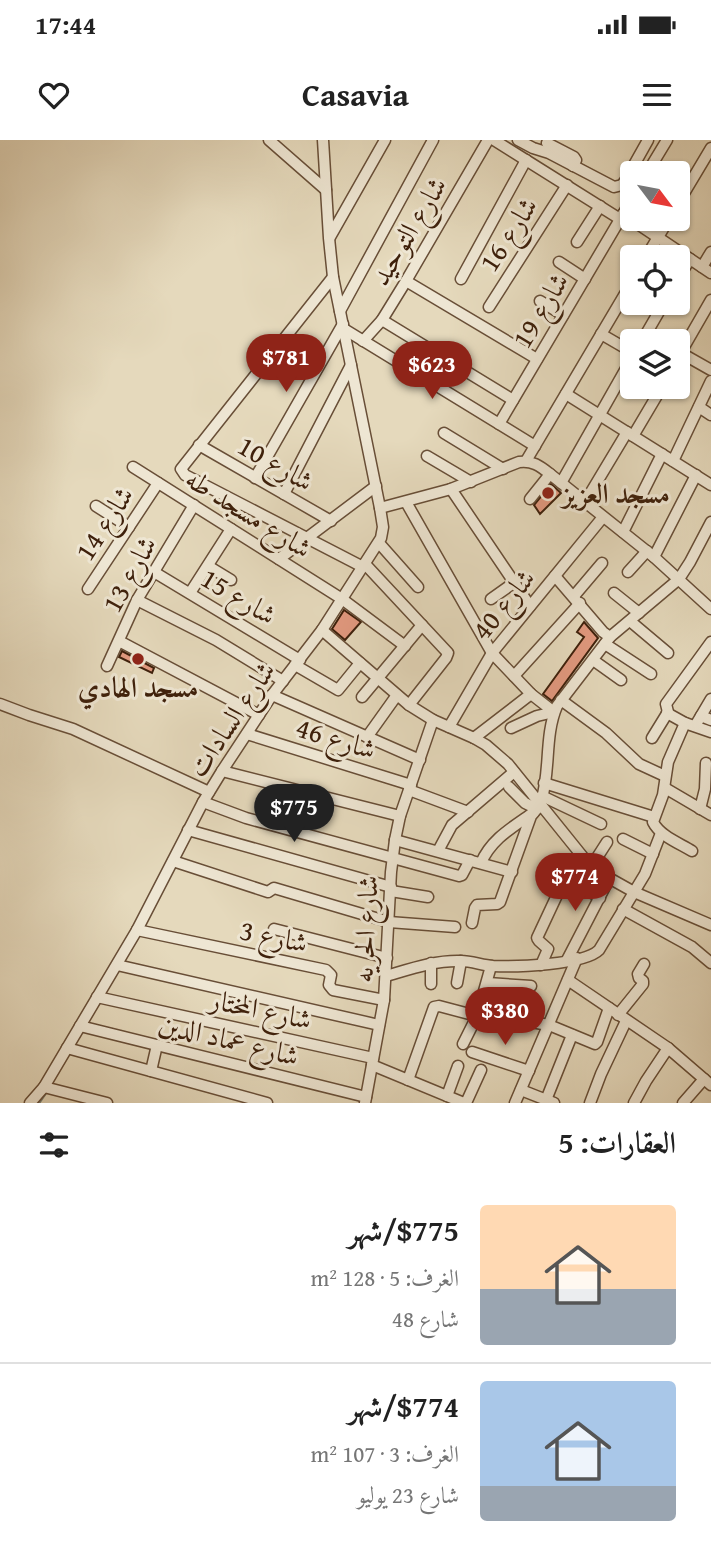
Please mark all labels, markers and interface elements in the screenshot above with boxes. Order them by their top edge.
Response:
text: 17:44 [35,5,96,44]
text: Casavia [302,71,409,118]
icon: heart [35,76,73,114]
icon: menu [638,76,676,114]
north arrow [620,161,690,231]
map controls [620,161,690,399]
street label: شارع التوحيد [359,168,460,295]
street label: شارع 16 [468,188,550,281]
button: locate [620,245,690,315]
street label: شارع 19 [501,264,582,357]
button: layers [620,329,690,399]
pin: $781 [245,334,327,394]
text: $781 [262,340,310,373]
pin: $623 [391,342,473,401]
text: $623 [408,347,456,380]
street label: شارع 10 [229,424,322,504]
street label: شارع مسجد طه [176,457,320,571]
place label: مسجد العزيز [559,472,670,513]
street label: شارع 14 [64,477,146,570]
marker: مسجد العزيز [540,485,556,501]
street label: شارع 13 [91,528,170,621]
street label: شارع 15 [192,557,285,638]
street label: شارع 40 [461,559,547,651]
marker: مسجد الهادي [130,651,146,667]
street label: شارع السادات [176,652,288,787]
place label: مسجد الهادي [78,666,198,710]
street label: شارع 46 [290,706,381,773]
pin: $775 [253,784,335,844]
text: $775 [270,790,318,823]
pin: $774 [534,854,616,913]
text: $774 [551,859,599,892]
street label: شارع الحريه [341,874,392,984]
street label: شارع 3 [236,908,312,967]
street label: شارع المختار [203,977,316,1043]
pin: $380 [464,988,546,1047]
text: $380 [481,993,529,1026]
street label: شارع عماد الدين [154,1001,304,1080]
text: العقارات: 5 [558,1120,676,1164]
icon: filters [35,1126,73,1164]
text: $775/شهر [348,1208,459,1252]
icon: home [536,1233,620,1317]
text: الغرف: 5 · 128 m² [311,1261,459,1294]
text: شارع 48 [392,1302,459,1335]
text: $774/شهر [348,1384,459,1428]
icon: home [536,1409,620,1493]
text: الغرف: 3 · 107 m² [311,1437,459,1470]
text: شارع 23 يوليو [357,1478,459,1511]

